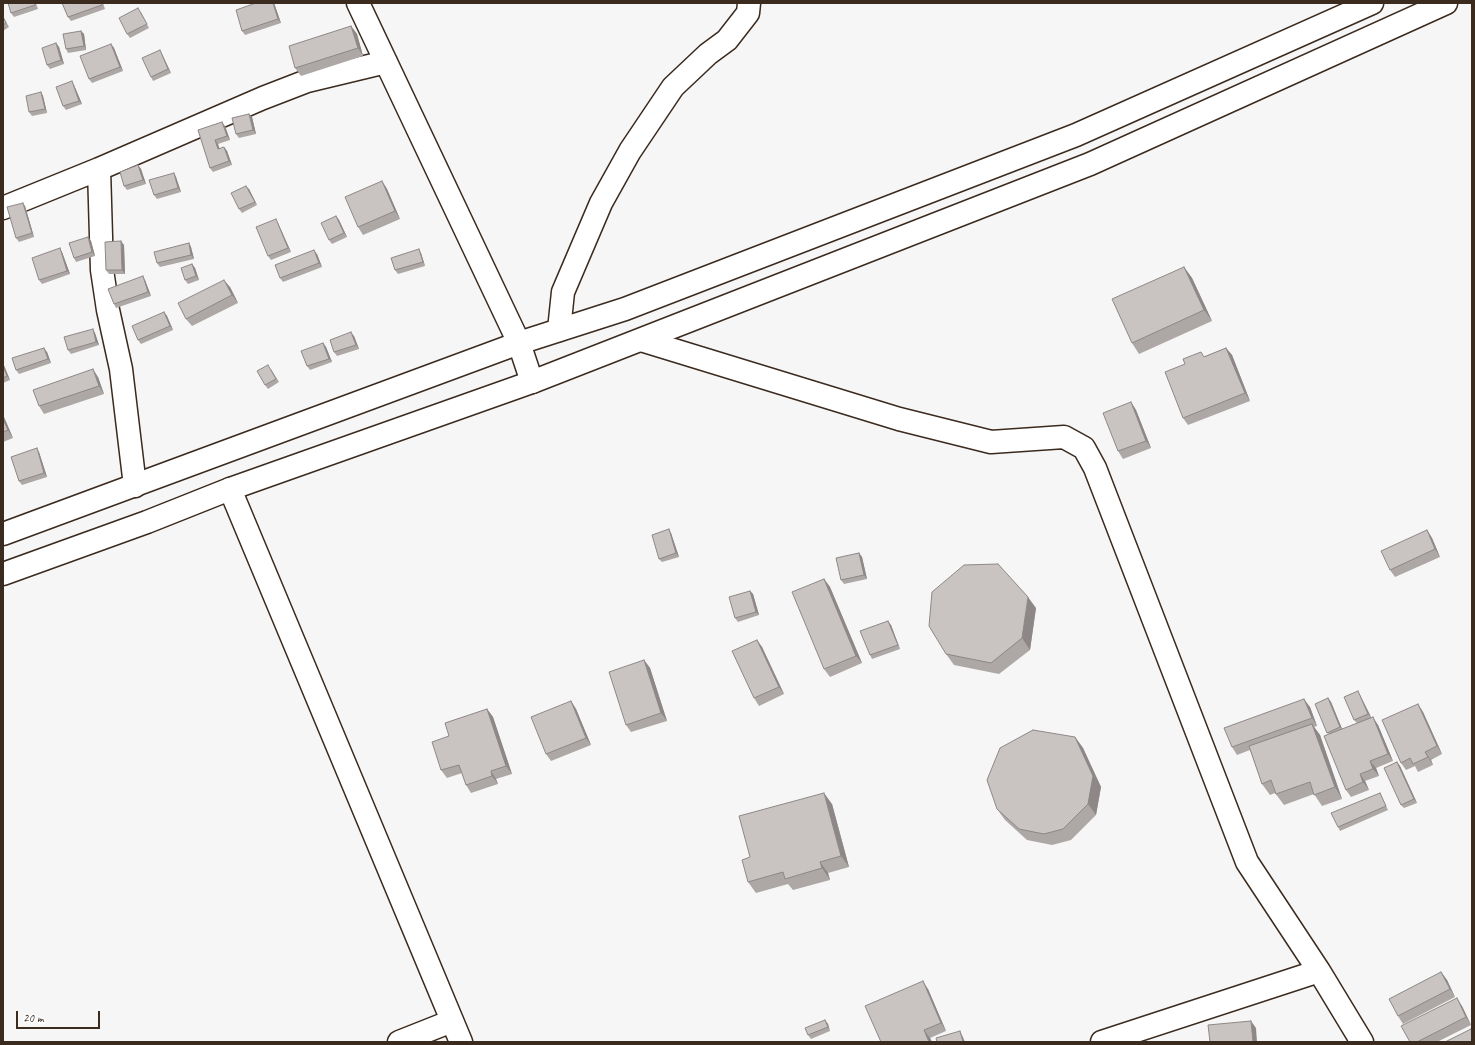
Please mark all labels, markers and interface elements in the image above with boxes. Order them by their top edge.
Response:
scale bar [18,1003,102,1029]
text: 20 m [23,1010,43,1026]

